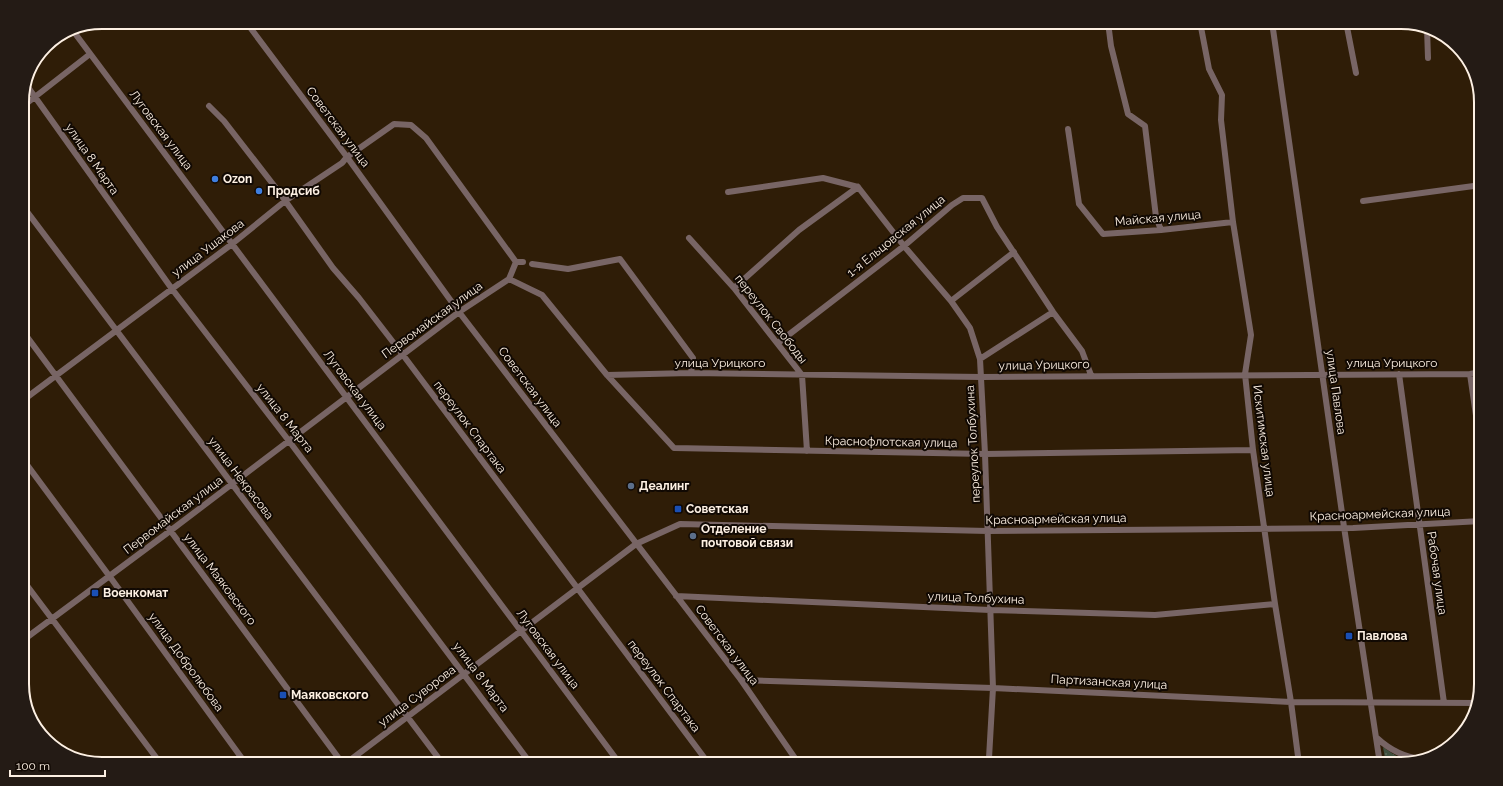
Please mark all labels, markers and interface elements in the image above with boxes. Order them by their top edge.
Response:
street label: Советская улица [303,84,373,170]
street label: Луговская улица [127,87,195,173]
street label: улица 8 Марта [62,121,122,197]
place label: Ozon [223,172,252,186]
marker: Ozon [210,174,220,184]
place label: Продсиб [267,184,320,198]
marker: Продсиб [254,186,264,196]
street label: 1-я Ельцовская улица [844,192,948,280]
street label: Майская улица [1114,207,1202,229]
street label: улица Ушакова [169,216,247,280]
street label: переулок Свободы [732,272,810,366]
street label: Первомайская улица [379,279,485,361]
street label: Советская улица [495,344,565,430]
street label: Луговская улица [321,347,389,433]
street label: улица Павлова [1323,349,1349,435]
street label: улица Урицкого [675,356,765,370]
street label: улица Урицкого [1347,356,1437,370]
street label: улица Урицкого [998,357,1090,373]
street label: переулок Спартака [431,378,509,476]
street label: улица 8 Марта [254,381,316,455]
street label: Искитимская улица [1250,384,1278,498]
street label: переулок Толбухина [963,385,983,503]
street label: улица Некрасова [205,434,277,522]
street label: Краснофлотская улица [825,434,957,450]
street label: Первомайская улица [121,473,225,557]
place label: Деалинг [639,479,689,493]
marker: Деалинг [626,481,636,491]
place label: Советская [686,502,749,516]
marker: Советская [673,504,683,514]
street label: Красноармейская улица [1309,505,1451,523]
street label: Красноармейская улица [985,511,1127,527]
place label: Отделение почтовой связи [701,522,793,550]
street label: улица Маяковского [181,530,259,628]
street label: Рабочая улица [1424,530,1450,616]
marker: Отделение почтовой связи [688,531,698,541]
place label: Военкомат [103,586,168,600]
marker: Военкомат [90,588,100,598]
street label: улица Толбухина [927,589,1025,607]
street label: Советская улица [692,602,762,688]
street label: Луговская улица [514,606,582,692]
street label: улица Добролюбова [145,610,227,714]
place label: Павлова [1357,629,1408,643]
marker: Павлова [1344,631,1354,641]
street label: переулок Спартака [625,637,703,735]
street label: улица 8 Марта [450,639,512,715]
street label: улица Суворова [376,662,458,730]
street label: Партизанская улица [1050,672,1168,692]
place label: Маяковского [291,688,368,702]
marker: Маяковского [278,690,288,700]
scale bar [10,752,105,778]
text: 100 m [16,759,50,773]

